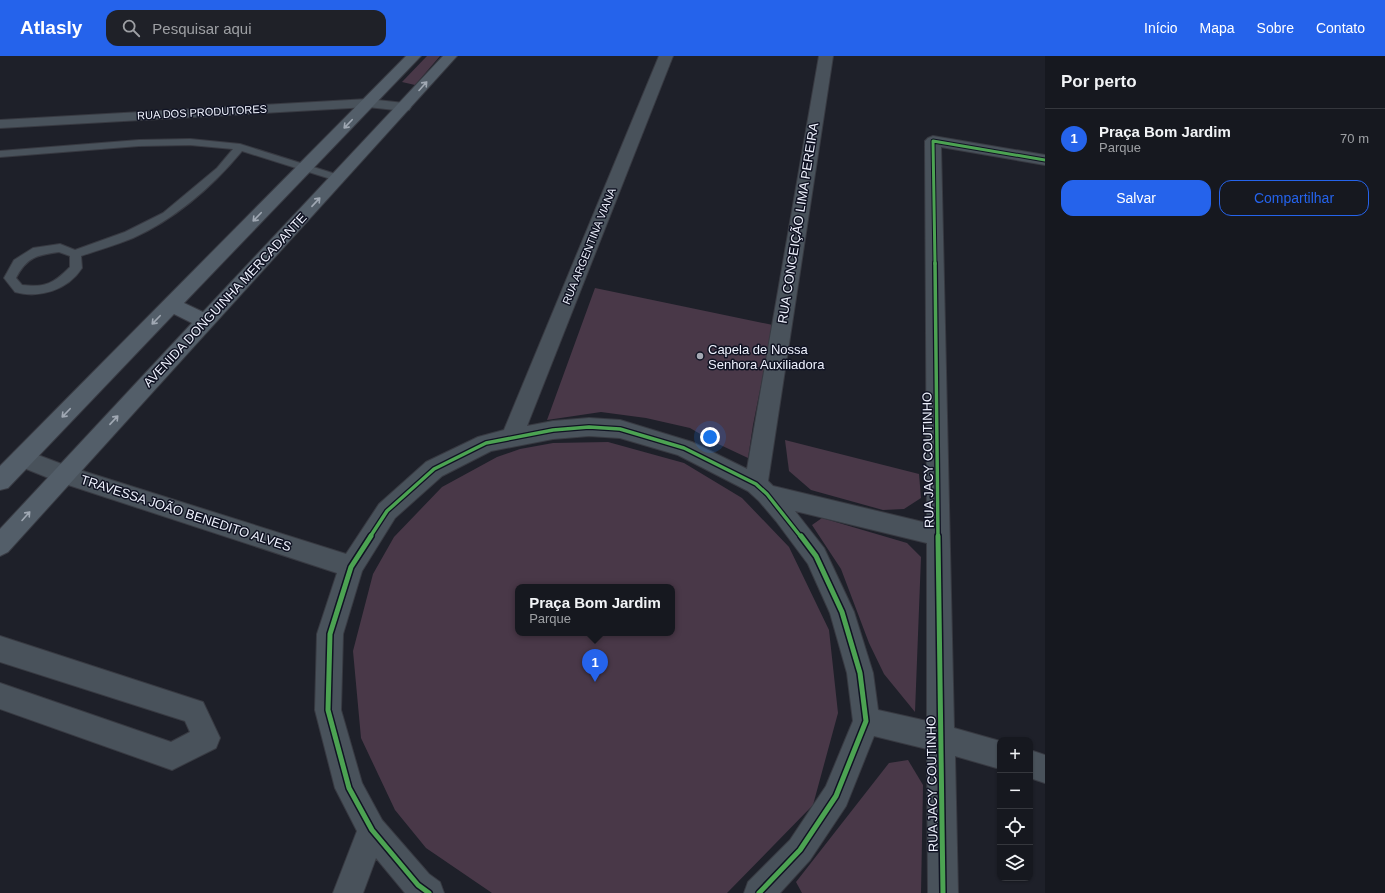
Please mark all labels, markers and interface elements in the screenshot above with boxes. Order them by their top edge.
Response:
search box [106,10,386,46]
text: Atlasly [20,17,82,38]
icon: search [120,17,142,39]
text: Pesquisar aqui [152,20,252,37]
text: Início [1144,20,1178,36]
text: Mapa [1200,20,1235,36]
text: Sobre [1257,20,1294,36]
text: Contato [1316,20,1365,36]
text: Por perto [1061,72,1137,91]
one-way arrow [419,80,428,91]
street label: RUA DOS PRODUTORES [137,103,267,121]
one-way arrow [343,119,353,129]
street label: RUA CONCEIÇÃO LIMA PEREIRA [775,121,821,324]
text: Praça Bom Jardim [1099,123,1231,140]
text: 1 [1070,131,1078,146]
text: 70 m [1340,131,1369,146]
text: Parque [1099,140,1141,155]
button: Salvar [1061,180,1211,216]
button: Compartilhar [1219,180,1369,216]
street label: RUA ARGENTINA VIANA [560,185,618,306]
one-way arrow [311,197,321,207]
street label: AVENIDA DONGUINHA MERCADANTE [140,210,310,390]
one-way arrow [252,212,262,222]
one-way arrow [152,315,161,325]
place label: Capela de Nossa Senhora Auxiliadora [708,342,825,372]
marker: Capela de Nossa Senhora Auxiliadora [695,351,705,361]
street label: RUA JACY COUTINHO [919,392,937,528]
one-way arrow [61,408,71,418]
one-way arrow [109,415,118,425]
your location [700,427,720,447]
street label: TRAVESSA JOÃO BENEDITO ALVES [79,472,293,554]
one-way arrow [21,512,30,522]
popup [515,584,675,636]
text: Praça Bom Jardim [529,594,661,611]
text: Parque [529,611,571,626]
pin: 1 [582,649,608,682]
street label: RUA JACY COUTINHO [923,716,941,852]
map controls [997,737,1033,881]
button: + [997,737,1033,773]
button: − [997,773,1033,809]
button: locate [997,809,1033,845]
button: layers [997,845,1033,881]

